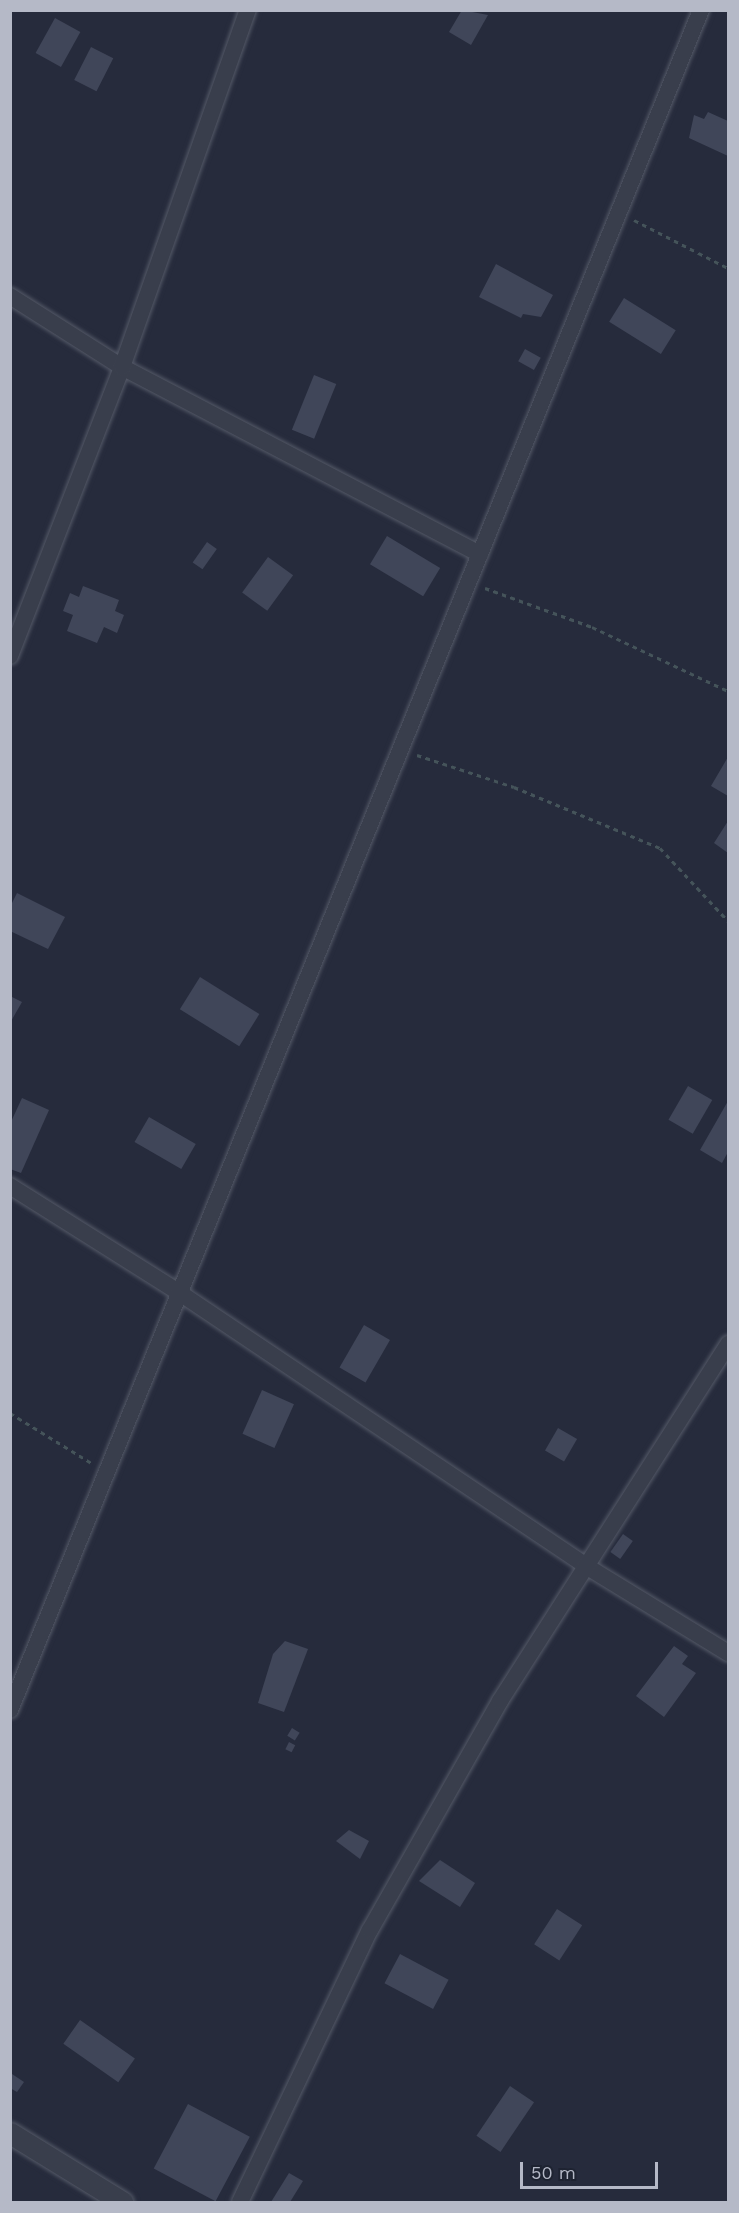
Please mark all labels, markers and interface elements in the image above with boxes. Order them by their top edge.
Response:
scale bar [523,2150,661,2188]
text: 50 m [531,2162,576,2183]

